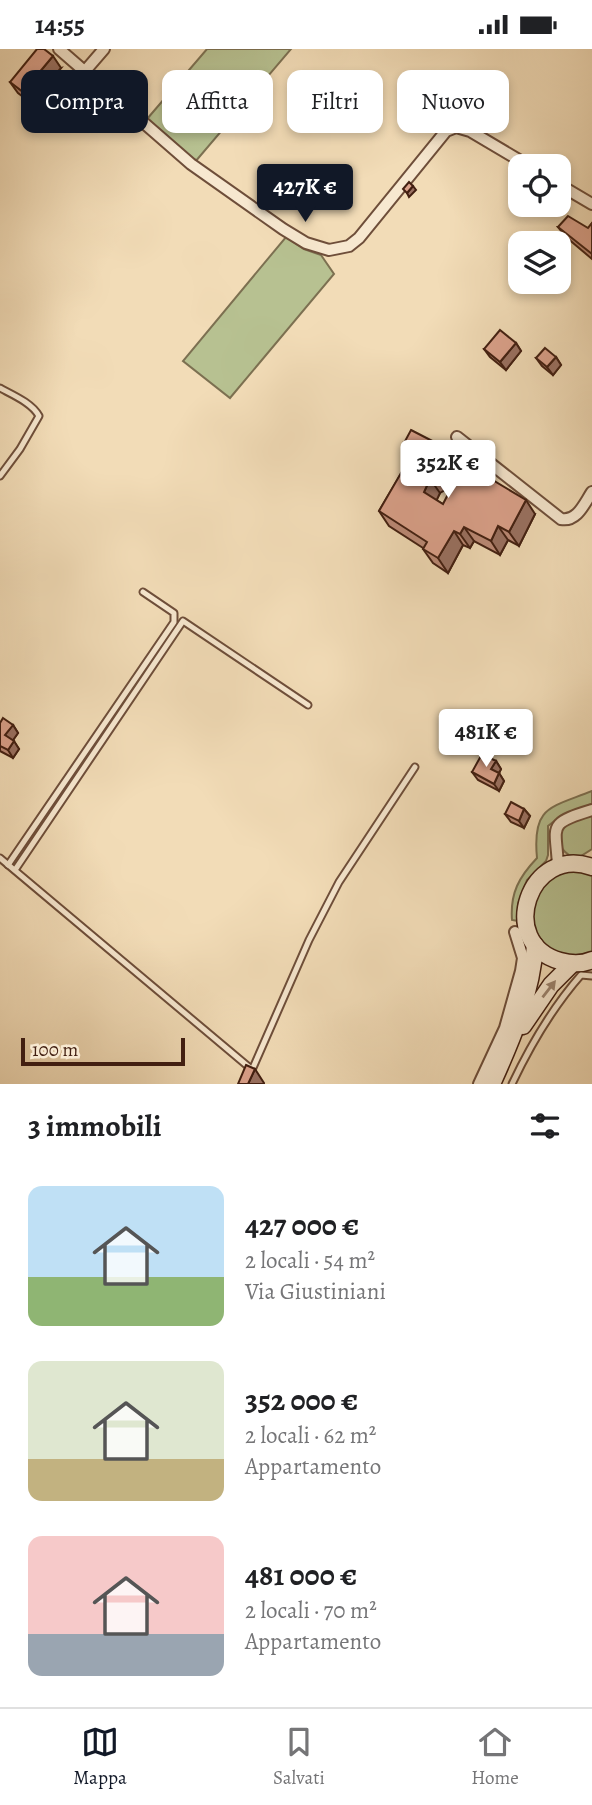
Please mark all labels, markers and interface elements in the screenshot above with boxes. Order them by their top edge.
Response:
text: 14:55 [35,7,85,42]
chip: Compra [21,70,148,133]
chip: Affitta [162,70,273,133]
chip: Filtri [287,70,383,133]
chip: Nuovo [397,70,509,133]
map controls [508,154,571,294]
button: locate [508,154,571,217]
pin: 427K € [248,165,362,224]
text: 427K € [273,171,337,202]
button: layers [508,231,571,294]
pin: 352K € [391,441,505,500]
text: 352K € [416,447,480,478]
pin: 481K € [429,709,543,769]
text: 481K € [455,716,517,747]
one-way arrow [541,980,556,997]
scale bar [21,1035,186,1067]
text: 100 m [32,1037,78,1063]
text: 3 immobili [28,1106,161,1146]
icon: filters [526,1107,564,1145]
text: 427 000 € [245,1205,359,1245]
icon: home [84,1214,168,1298]
text: 2 locali · 54 m² [245,1245,375,1276]
text: Via Giustiniani [245,1276,386,1307]
text: 352 000 € [245,1380,358,1420]
icon: home [84,1389,168,1473]
text: 2 locali · 62 m² [245,1420,376,1451]
text: Appartamento [245,1451,381,1482]
text: 481 000 € [245,1555,357,1595]
icon: home [84,1564,168,1648]
text: 2 locali · 70 m² [245,1595,377,1626]
text: Appartamento [245,1626,381,1657]
tab: Mappa [73,1723,127,1791]
tab: Salvati [273,1723,325,1791]
tab: Home [471,1723,519,1791]

